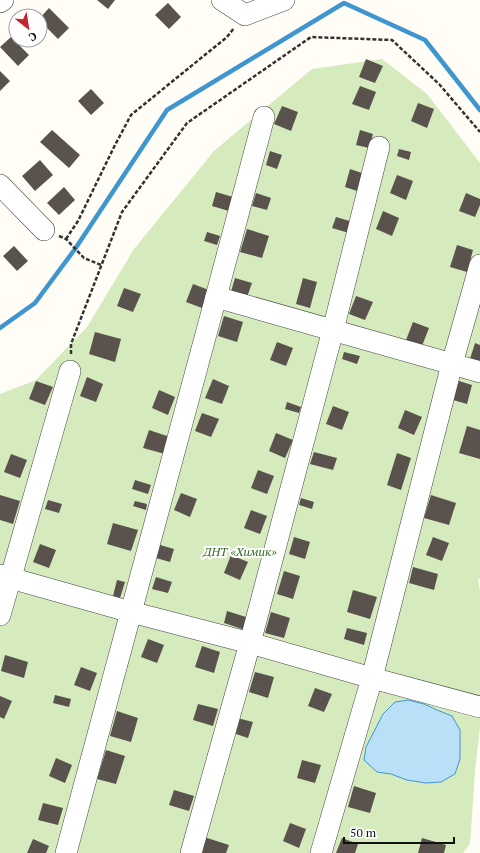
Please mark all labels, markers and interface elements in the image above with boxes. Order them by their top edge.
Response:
north arrow [8,8,48,48]
text: С [26,29,40,45]
park label: ДНТ «Химик» [202,544,277,559]
scale bar [344,819,454,845]
text: 50 m [350,825,377,840]

